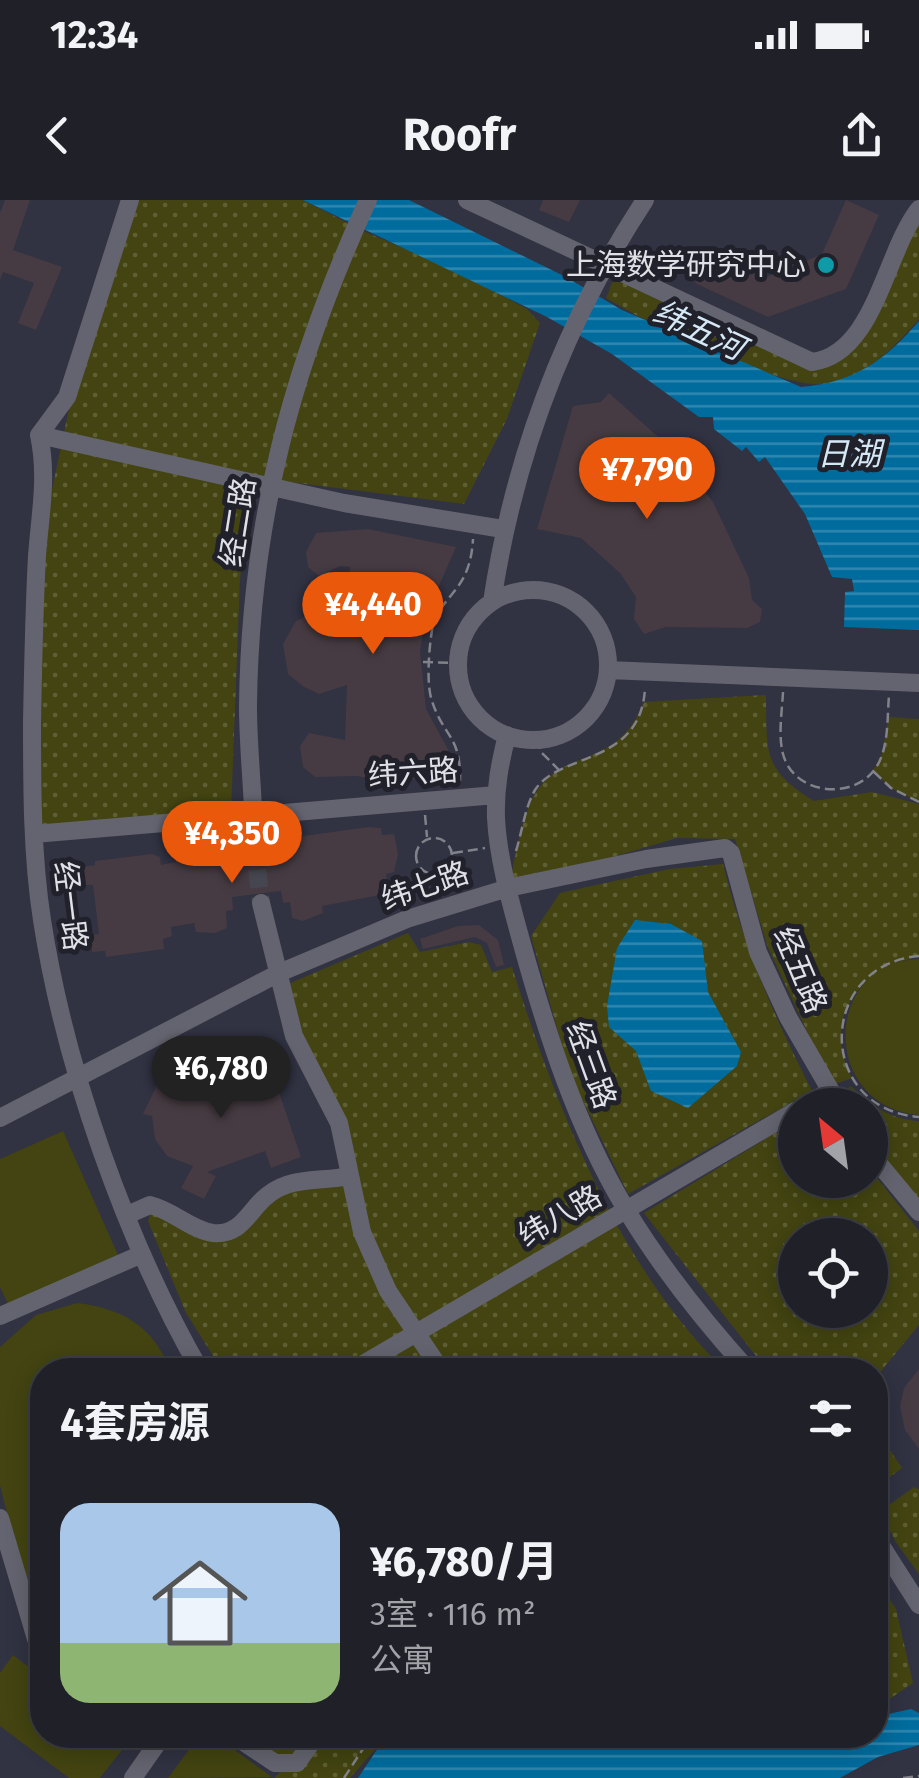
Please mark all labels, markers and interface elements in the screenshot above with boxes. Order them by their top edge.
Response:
text: 12:34 [50,12,138,58]
icon: back [30,108,85,163]
text: Roofr [403,108,516,162]
icon: share [834,108,889,163]
place label: 上海数学研究中心 [566,247,806,283]
marker: 上海数学研究中心 [815,254,837,276]
water label: 纬五河 [647,292,756,370]
water label: 日湖 [817,435,886,473]
pin: ¥7,790 [566,437,728,522]
text: ¥7,790 [601,450,693,488]
street label: 经二路 [213,475,263,569]
pin: ¥4,440 [292,572,454,657]
text: ¥4,440 [324,585,422,623]
street label: 纬六路 [367,752,459,794]
pin: ¥4,350 [151,801,313,886]
text: ¥4,350 [184,814,280,852]
street label: 纬七路 [377,854,473,918]
street label: 经一路 [47,859,93,953]
street label: 经五路 [766,922,834,1018]
street label: 经三路 [559,1017,623,1113]
pin: ¥6,780 [140,1036,302,1121]
text: ¥6,780 [174,1049,268,1087]
north arrow [778,1088,888,1198]
map controls [778,1088,888,1328]
street label: 纬八路 [512,1178,608,1254]
button: locate [778,1218,888,1328]
icon: filters [803,1391,858,1446]
text: 4套房源 [60,1398,210,1448]
text: ¥6,780/月 [370,1537,558,1587]
icon: home [140,1543,260,1663]
text: 3室 · 116 m² [370,1595,535,1633]
text: 公寓 [370,1641,434,1679]

